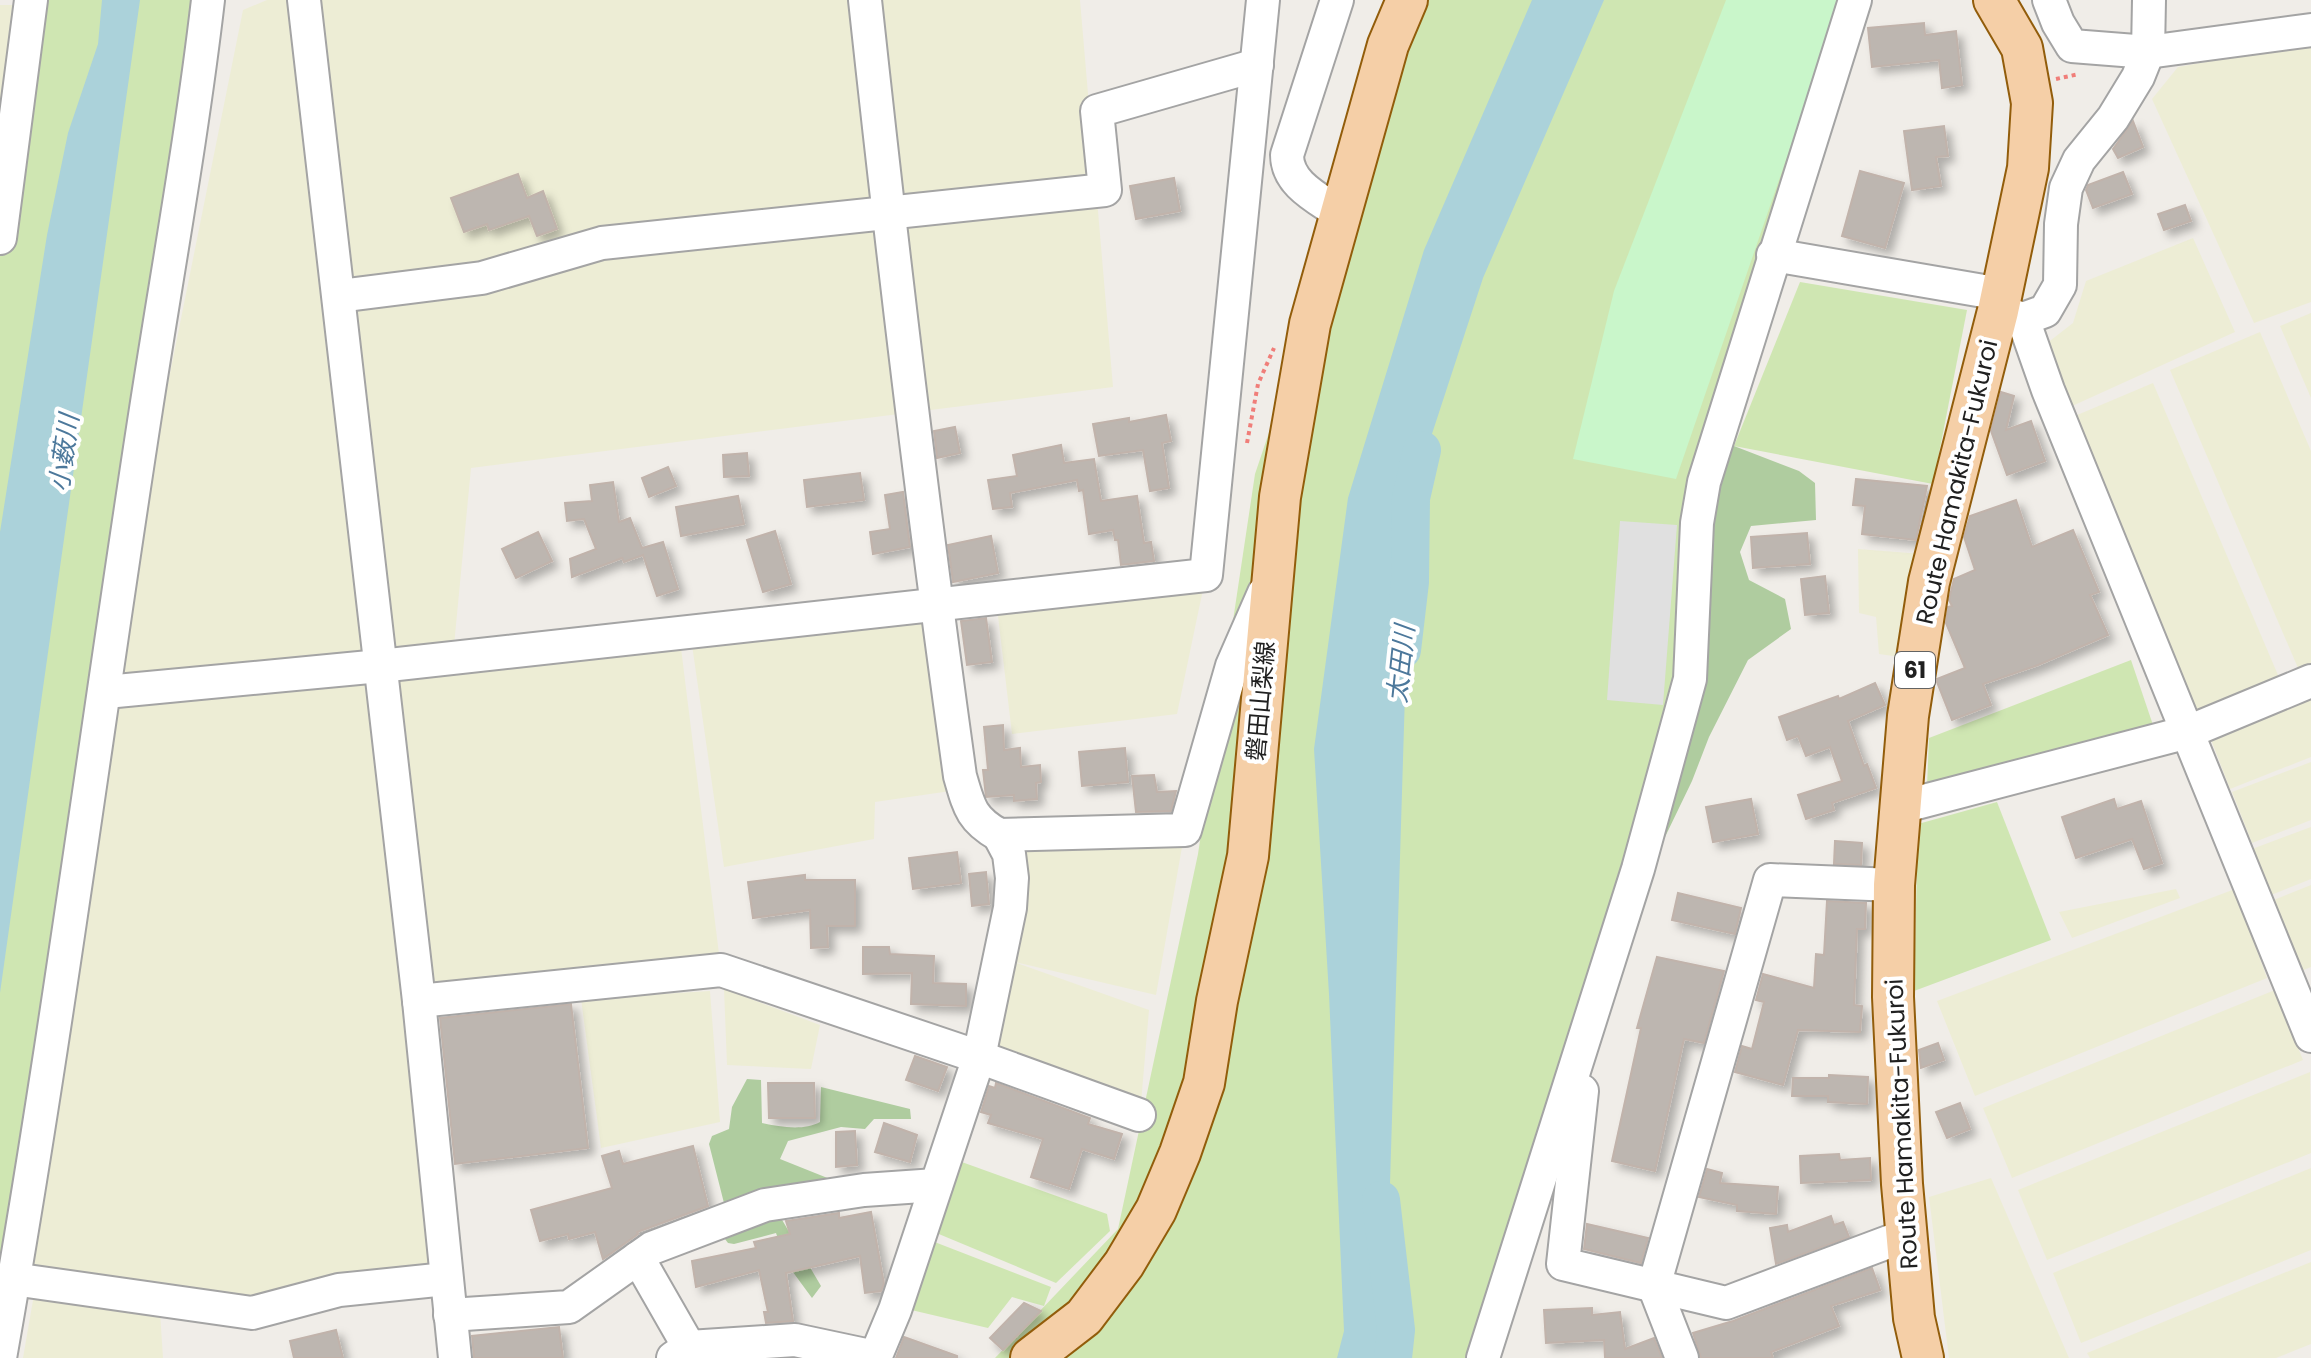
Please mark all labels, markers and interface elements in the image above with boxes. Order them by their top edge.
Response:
street label: Route Hamakita-Fukuroi [1908,336,2005,627]
water label: 小薮川 [41,409,88,494]
water label: 太田川 [1379,620,1423,705]
street label: 磐田山梨線 [1239,640,1282,762]
road number: 61 [1895,652,1935,688]
street label: Route Hamakita-Fukuroi [1877,978,1926,1270]

